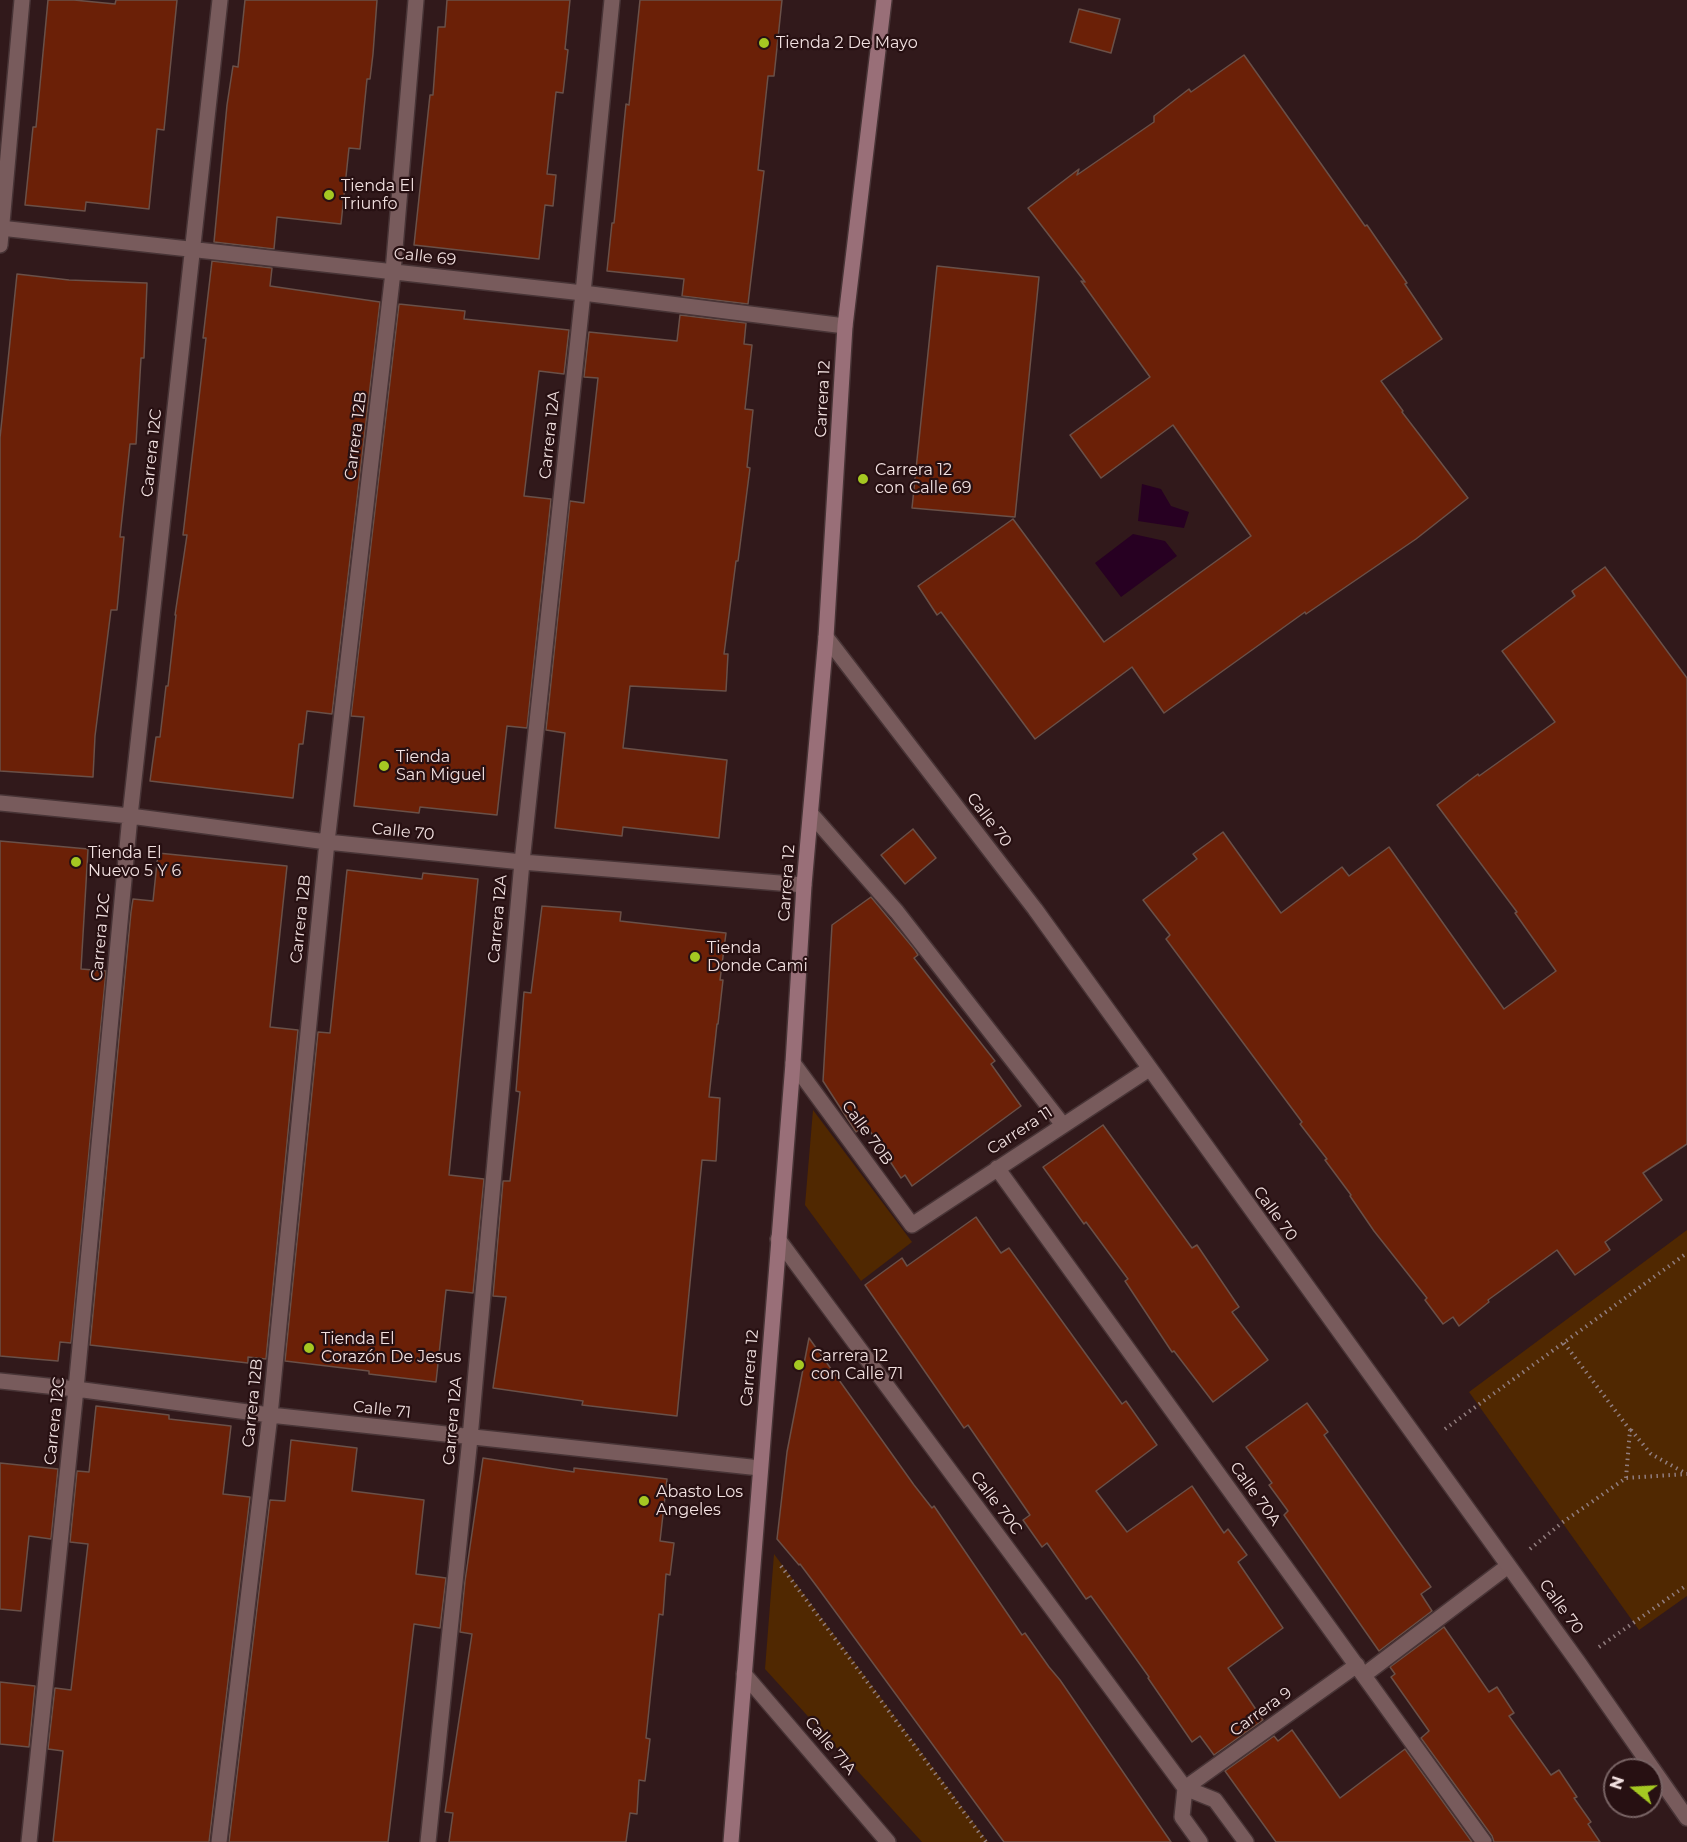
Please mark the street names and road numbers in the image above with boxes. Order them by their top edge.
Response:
street label: Calle 69 [393,244,457,270]
street label: Carrera 12 [811,360,835,438]
street label: Carrera 12A [536,390,564,480]
street label: Carrera 12B [341,391,371,481]
street label: Carrera 12C [138,408,166,498]
street label: Calle 70 [962,789,1016,851]
street label: Calle 70 [371,819,435,845]
street label: Carrera 12 [775,844,799,922]
street label: Carrera 12B [287,874,315,964]
street label: Carrera 12A [485,874,511,964]
street label: Carrera 12C [88,892,114,982]
street label: Calle 70B [837,1097,897,1169]
street label: Carrera 11 [984,1103,1056,1159]
street label: Calle 70 [1249,1183,1301,1245]
street label: Carrera 12 [737,1329,763,1407]
street label: Carrera 12B [239,1358,267,1448]
street label: Carrera 12C [41,1376,69,1466]
street label: Carrera 12A [440,1376,466,1466]
street label: Calle 71 [352,1397,412,1423]
street label: Calle 70A [1225,1458,1285,1530]
street label: Calle 70C [966,1468,1026,1538]
street label: Calle 70 [1535,1576,1587,1638]
street label: Carrera 9 [1226,1683,1296,1741]
street label: Calle 71A [800,1713,860,1779]

